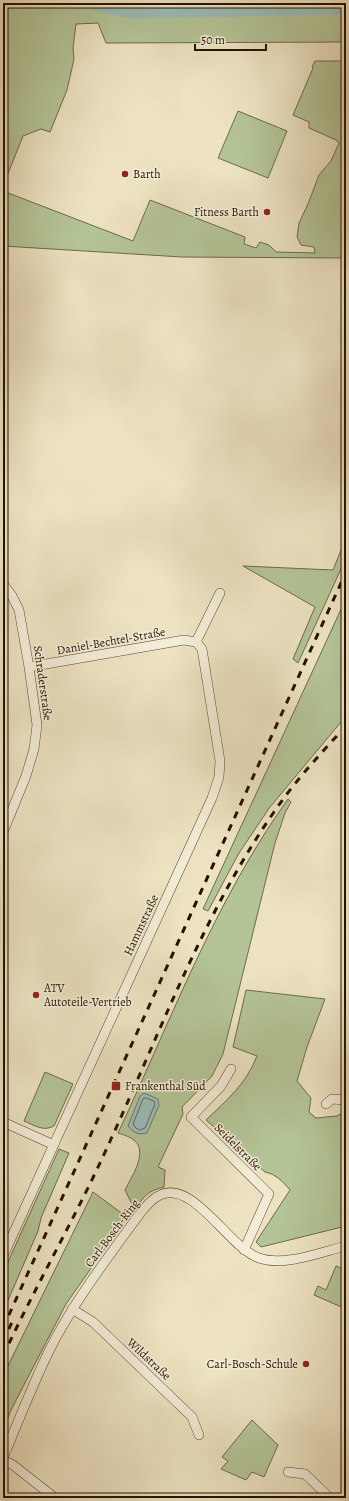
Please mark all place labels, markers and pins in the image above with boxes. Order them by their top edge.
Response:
place label: Barth [133,166,161,182]
marker: Barth [120,169,130,179]
place label: Fitness Barth [194,204,260,220]
marker: Fitness Barth [262,207,272,217]
place label: ATV Autoteile-Vertrieb [43,980,132,1010]
marker: ATV Autoteile-Vertrieb [31,990,41,1000]
place label: Frankenthal Süd [125,1078,206,1094]
marker: Frankenthal Süd [110,1080,122,1092]
place label: Carl-Bosch-Schule [207,1356,298,1372]
marker: Carl-Bosch-Schule [301,1359,311,1369]

